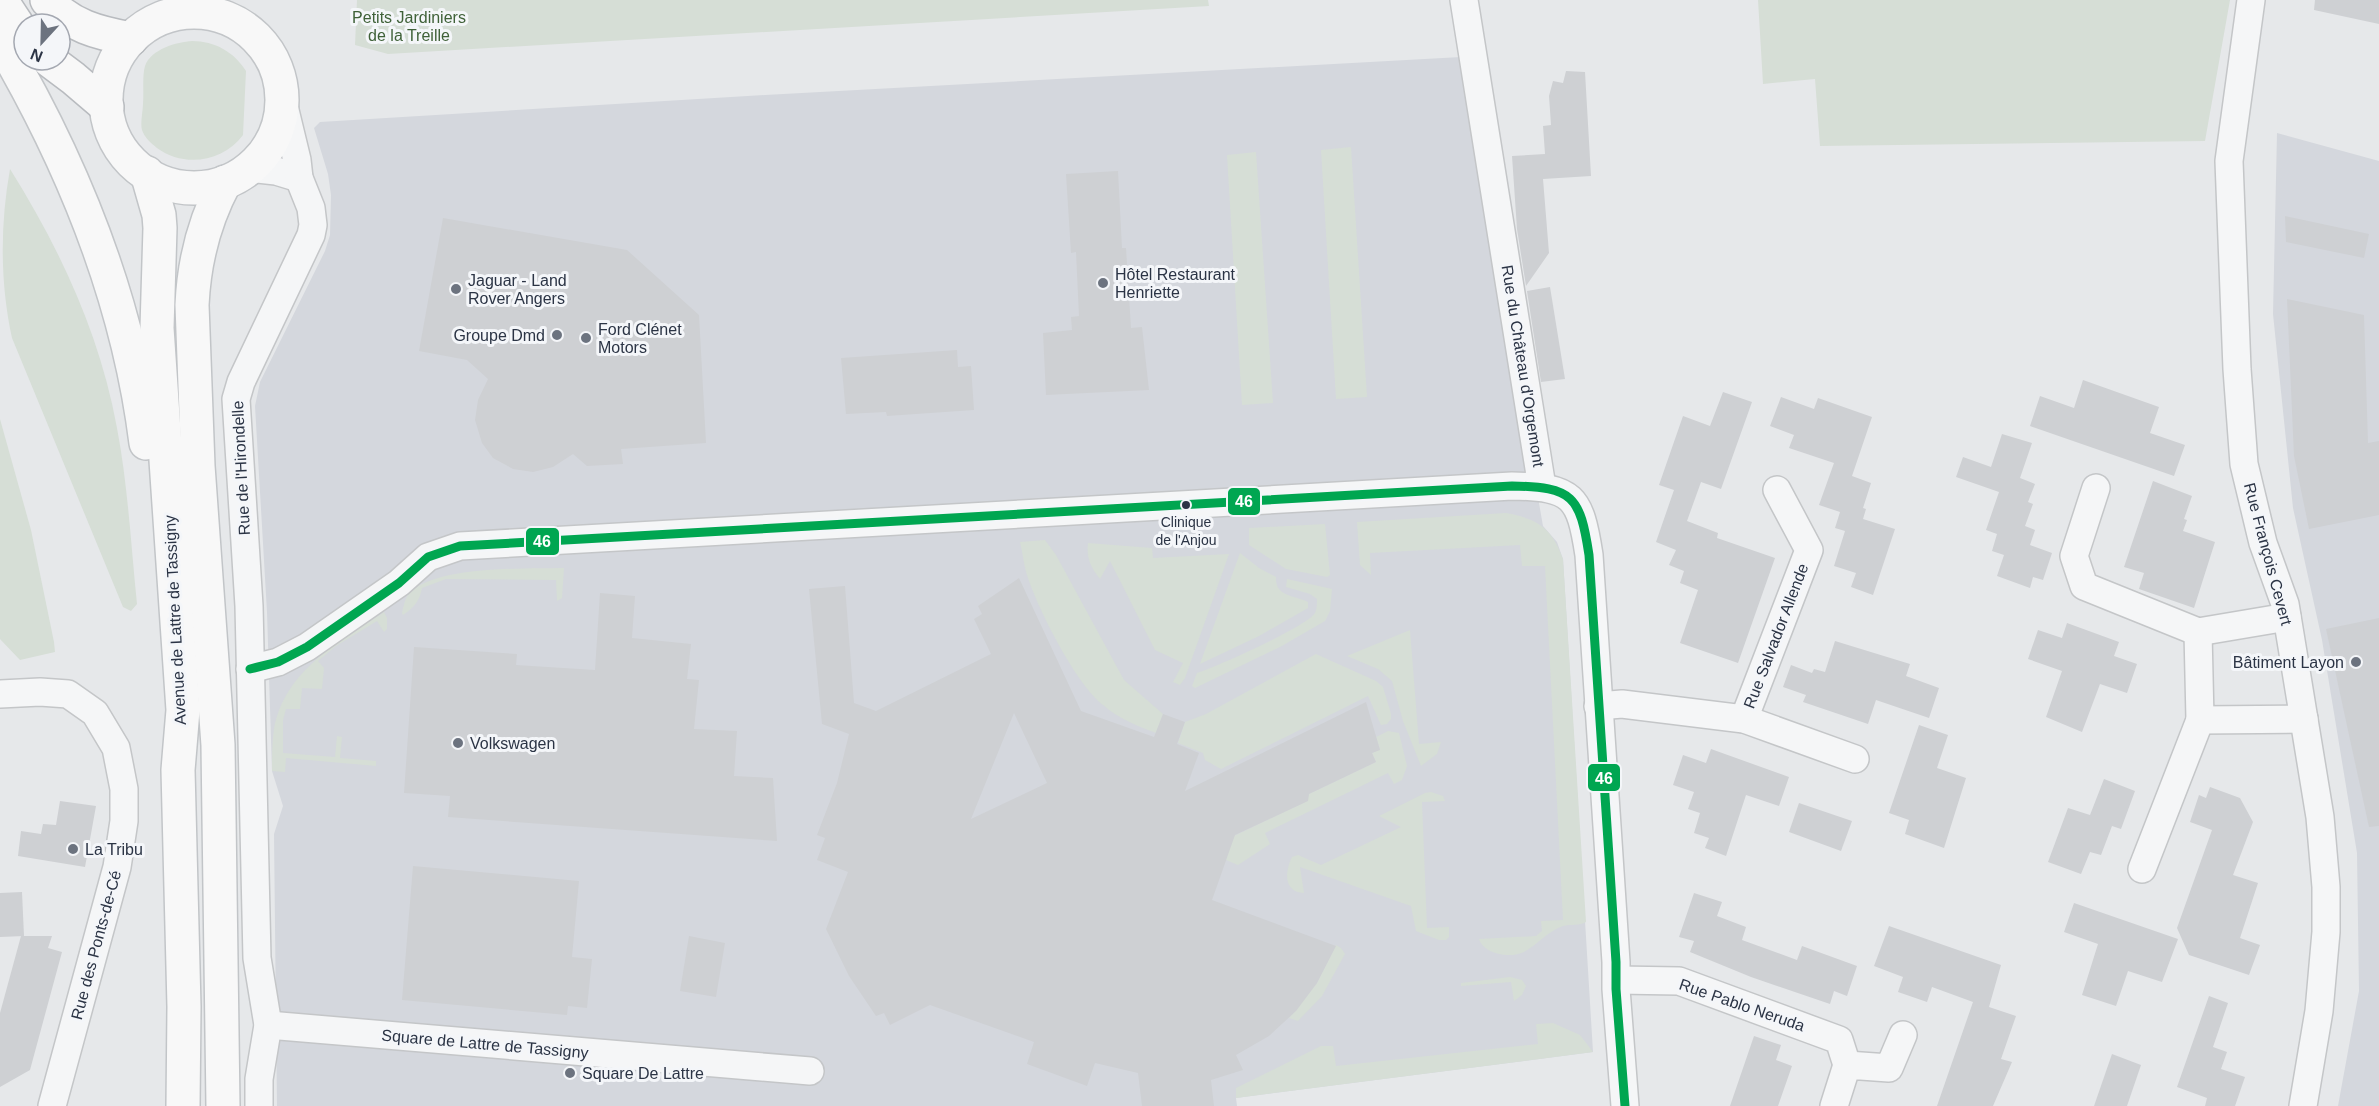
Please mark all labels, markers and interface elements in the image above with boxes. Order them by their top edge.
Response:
park label: Petits Jardiniers de la Treille [352,9,466,44]
north arrow [12,12,72,72]
text: N [28,45,45,65]
street label: Rue du Château d'Orgemont [1499,264,1547,469]
place label: Hôtel Restaurant Henriette [1115,266,1236,301]
place label: Jaguar - Land Rover Angers [468,272,567,307]
marker: Hôtel Restaurant Henriette [1096,276,1110,290]
marker: Jaguar - Land Rover Angers [449,282,463,296]
place label: Ford Clénet Motors [598,321,682,356]
place label: Groupe Dmd [453,327,545,344]
marker: Groupe Dmd [550,328,564,342]
marker: Ford Clénet Motors [579,331,593,345]
street label: Rue de l'Hirondelle [229,400,253,536]
street label: Rue François Cevert [2241,481,2295,628]
line badge: 46 [1227,487,1261,516]
text: 46 [1235,493,1253,510]
marker: Clinique de l'Anjou [1180,499,1192,511]
place label: Clinique de l'Anjou [1155,514,1217,548]
street label: Avenue de Lattre de Tassigny [161,515,189,725]
line badge: 46 [525,527,560,556]
text: 46 [533,533,551,550]
street label: Rue Salvador Allende [1740,561,1812,711]
place label: Bâtiment Layon [2233,654,2344,671]
marker: Bâtiment Layon [2349,655,2363,669]
place label: Volkswagen [470,735,555,752]
marker: Volkswagen [451,736,465,750]
line badge: 46 [1587,763,1621,792]
text: 46 [1595,770,1613,787]
place label: La Tribu [85,841,143,858]
marker: La Tribu [66,842,80,856]
street label: Rue des Ponts-de-Cé [68,868,124,1022]
street label: Rue Pablo Neruda [1677,976,1807,1034]
street label: Square de Lattre de Tassigny [381,1026,589,1062]
place label: Square De Lattre [582,1065,704,1082]
marker: Square De Lattre [563,1066,577,1080]

